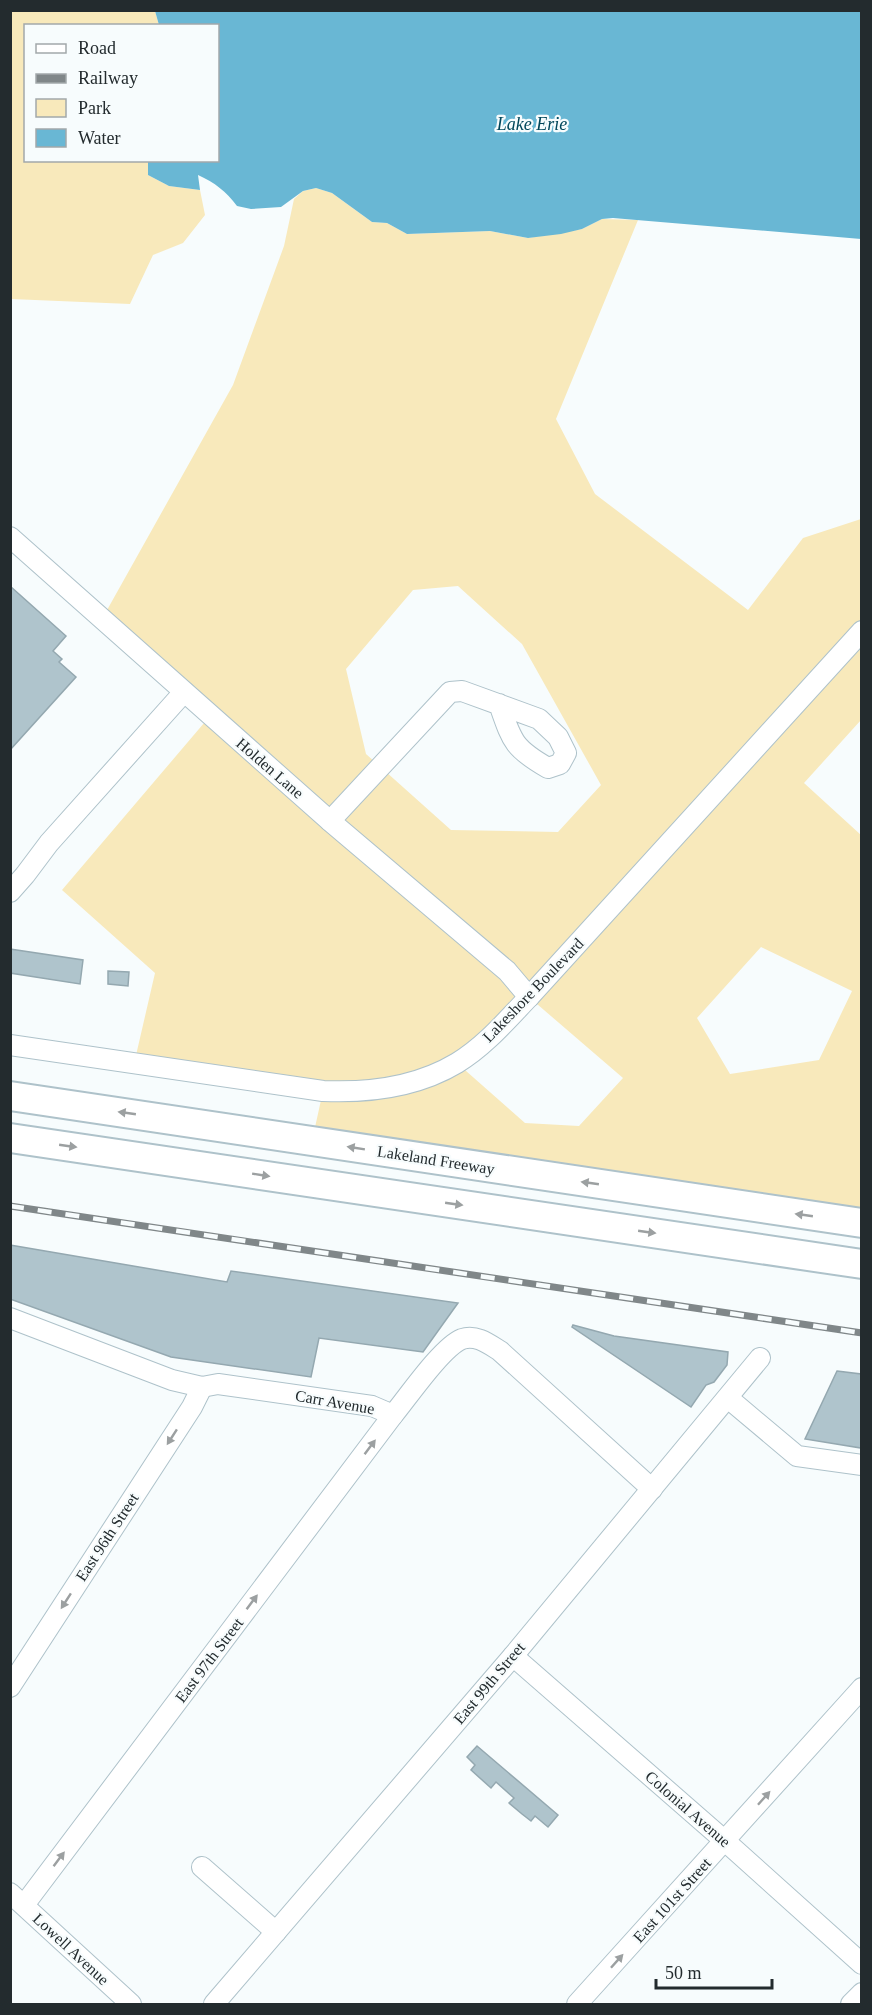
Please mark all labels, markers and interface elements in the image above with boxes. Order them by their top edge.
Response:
legend [24,24,219,162]
text: Road [78,38,116,58]
text: Railway [78,68,138,88]
text: Park [78,98,111,118]
water label: Lake Erie [496,114,567,134]
text: Water [78,128,121,148]
street label: Holden Lane [233,734,307,802]
street label: Lakeshore Boulevard [479,935,587,1045]
one-way arrow [118,1109,137,1118]
one-way arrow [59,1141,78,1150]
street label: Lakeland Freeway [376,1142,496,1179]
one-way arrow [346,1143,365,1152]
one-way arrow [252,1170,271,1179]
one-way arrow [580,1178,599,1187]
one-way arrow [445,1199,464,1208]
one-way arrow [794,1210,813,1219]
one-way arrow [638,1228,657,1237]
street label: Carr Avenue [294,1387,376,1417]
one-way arrow [167,1429,178,1445]
one-way arrow [363,1439,375,1454]
street label: East 96th Street [72,1489,142,1584]
one-way arrow [61,1593,72,1609]
one-way arrow [246,1595,258,1610]
street label: East 97th Street [172,1614,247,1706]
street label: East 99th Street [450,1638,528,1727]
street label: Colonial Avenue [642,1768,734,1850]
one-way arrow [757,1790,771,1805]
one-way arrow [53,1851,65,1867]
street label: East 101st Street [630,1854,715,1946]
street label: Lowell Avenue [30,1910,112,1988]
scale bar [656,1952,772,1990]
one-way arrow [610,1954,623,1969]
text: 50 m [665,1963,702,1983]

